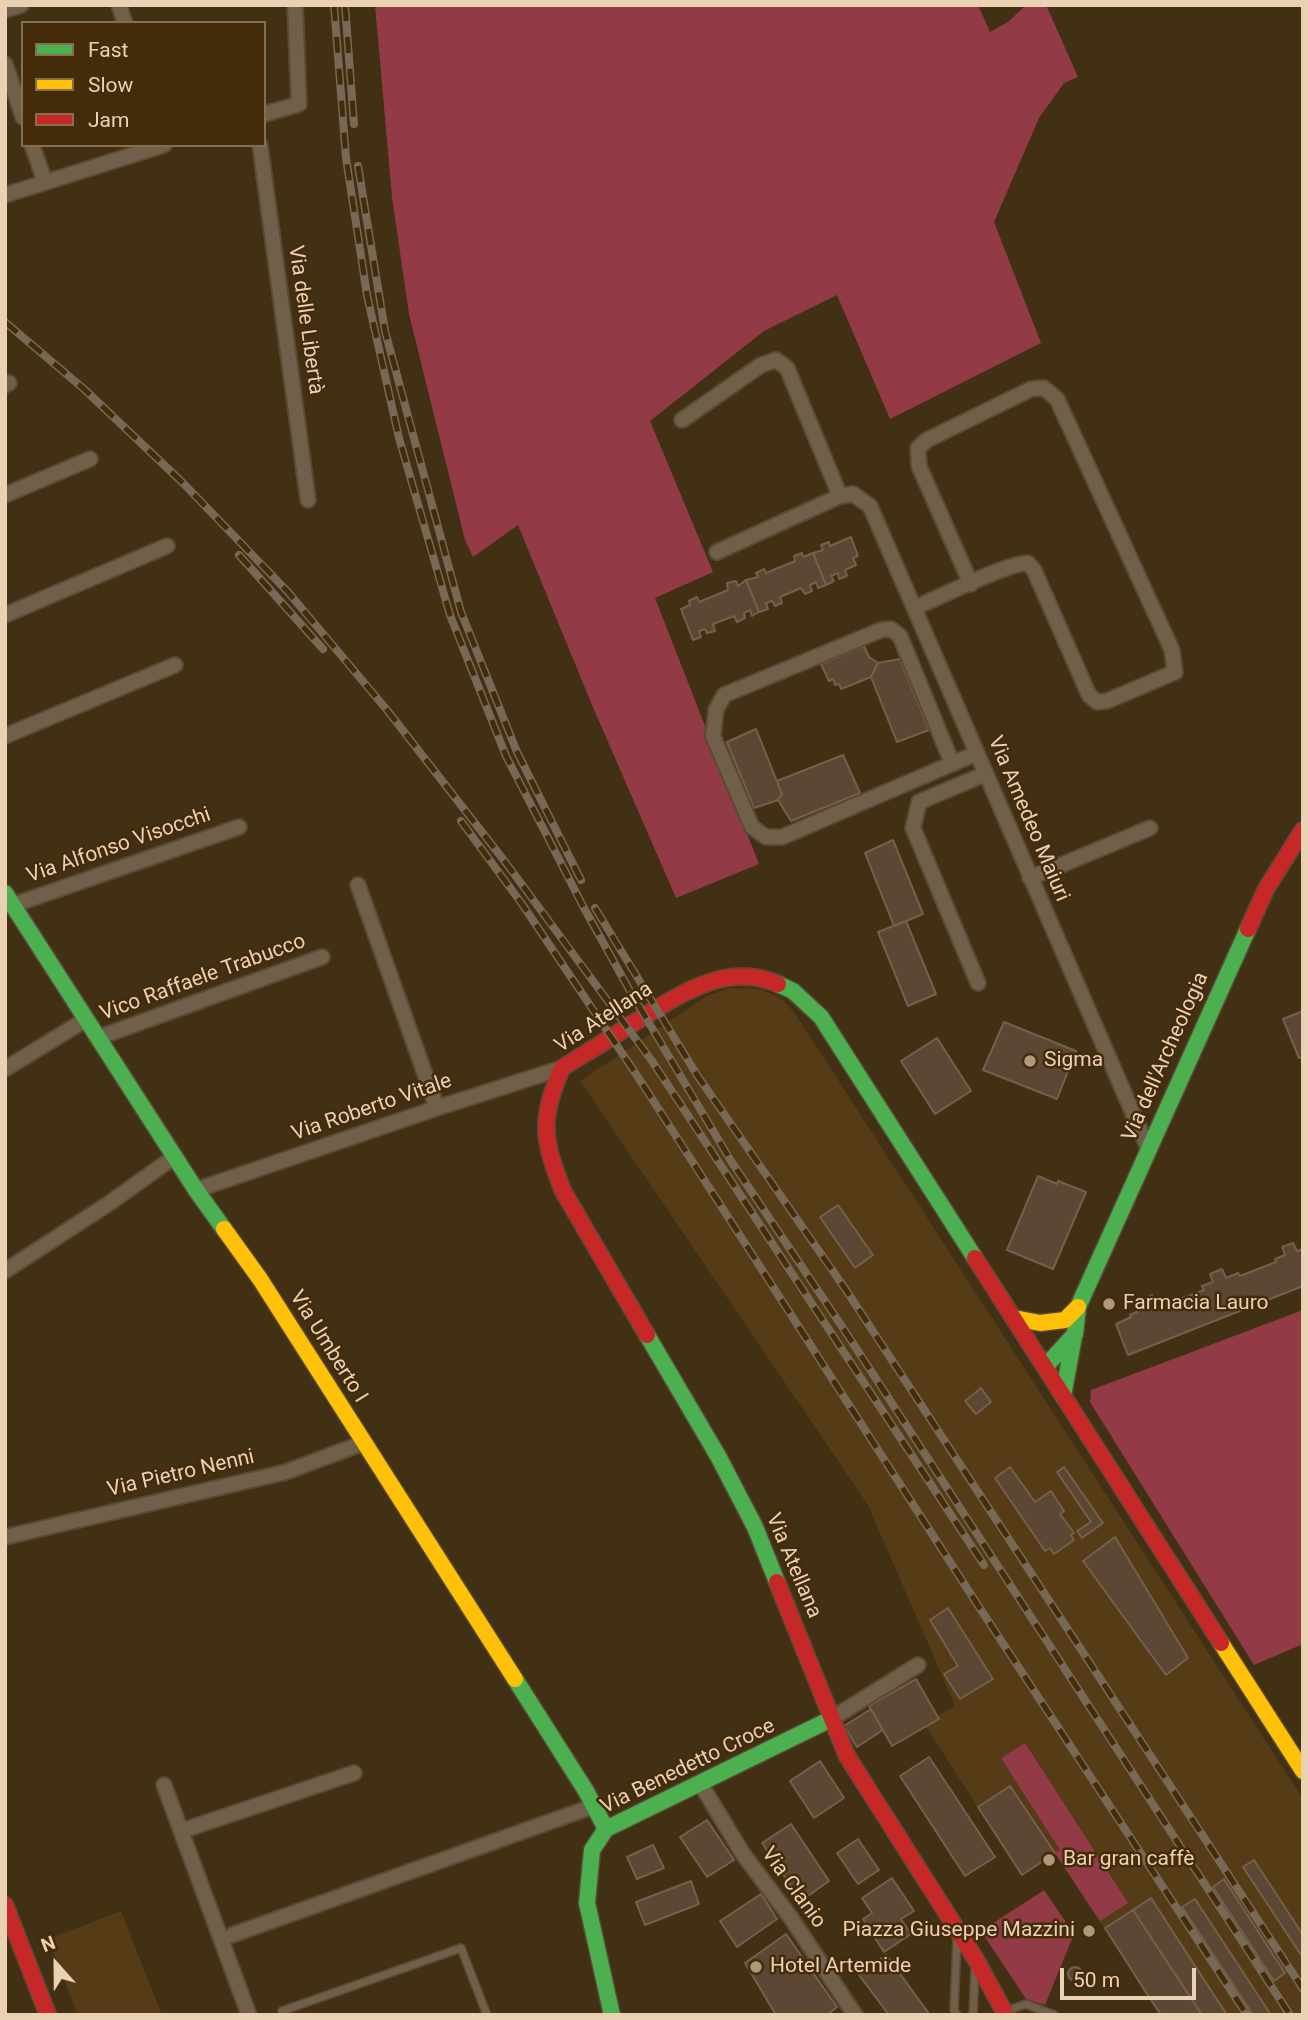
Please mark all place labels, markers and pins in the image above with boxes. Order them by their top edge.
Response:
place label: Sigma [1044,1048,1103,1074]
marker: Sigma [1022,1053,1038,1069]
place label: Farmacia Lauro [1123,1291,1269,1317]
marker: Farmacia Lauro [1101,1296,1117,1312]
place label: Bar gran caffè [1063,1847,1194,1873]
marker: Bar gran caffè [1041,1852,1057,1868]
place label: Piazza Giuseppe Mazzini [842,1918,1075,1944]
marker: Piazza Giuseppe Mazzini [1081,1923,1097,1939]
place label: Hotel Artemide [770,1954,911,1980]
marker: Hotel Artemide [748,1959,764,1975]

